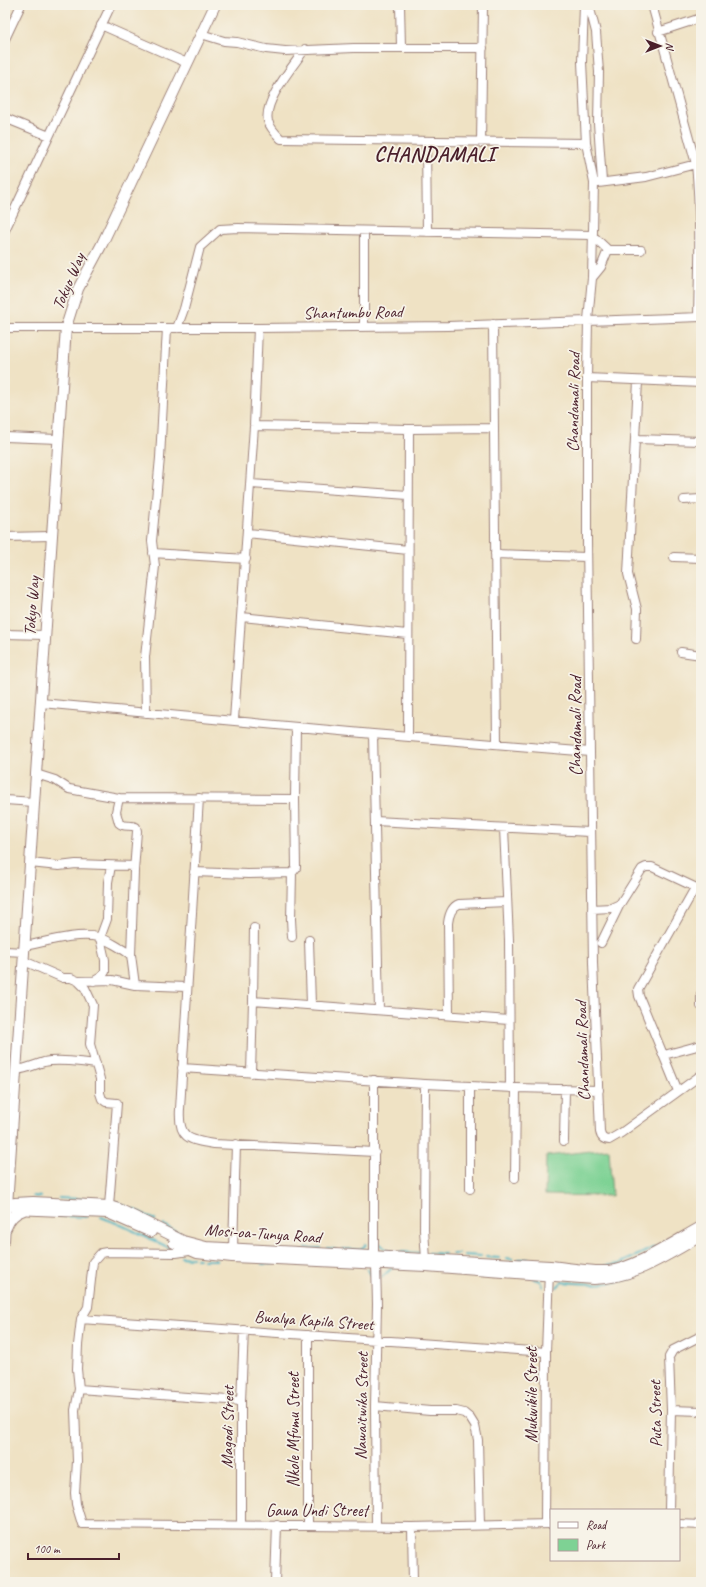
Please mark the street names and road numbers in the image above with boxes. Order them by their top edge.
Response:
street label: Tokyo Way [47,249,90,313]
street label: Shantumbu Road [303,301,405,324]
street label: Chandamali Road [562,350,585,452]
street label: Tokyo Way [19,574,44,636]
street label: Chandamali Road [565,674,586,776]
street label: Chandamali Road [570,998,595,1101]
street label: Mosi-oa-Tunya Road [204,1219,324,1248]
street label: Bwalya Kapila Street [254,1306,377,1335]
street label: Mukwikile Street [521,1345,542,1443]
street label: Nawaitwika Street [350,1350,373,1460]
street label: Nkole Mfumu Street [283,1370,304,1488]
street label: Puta Street [644,1378,667,1448]
street label: Magodi Street [216,1383,239,1468]
street label: Gawa Undi Street [266,1500,370,1521]

